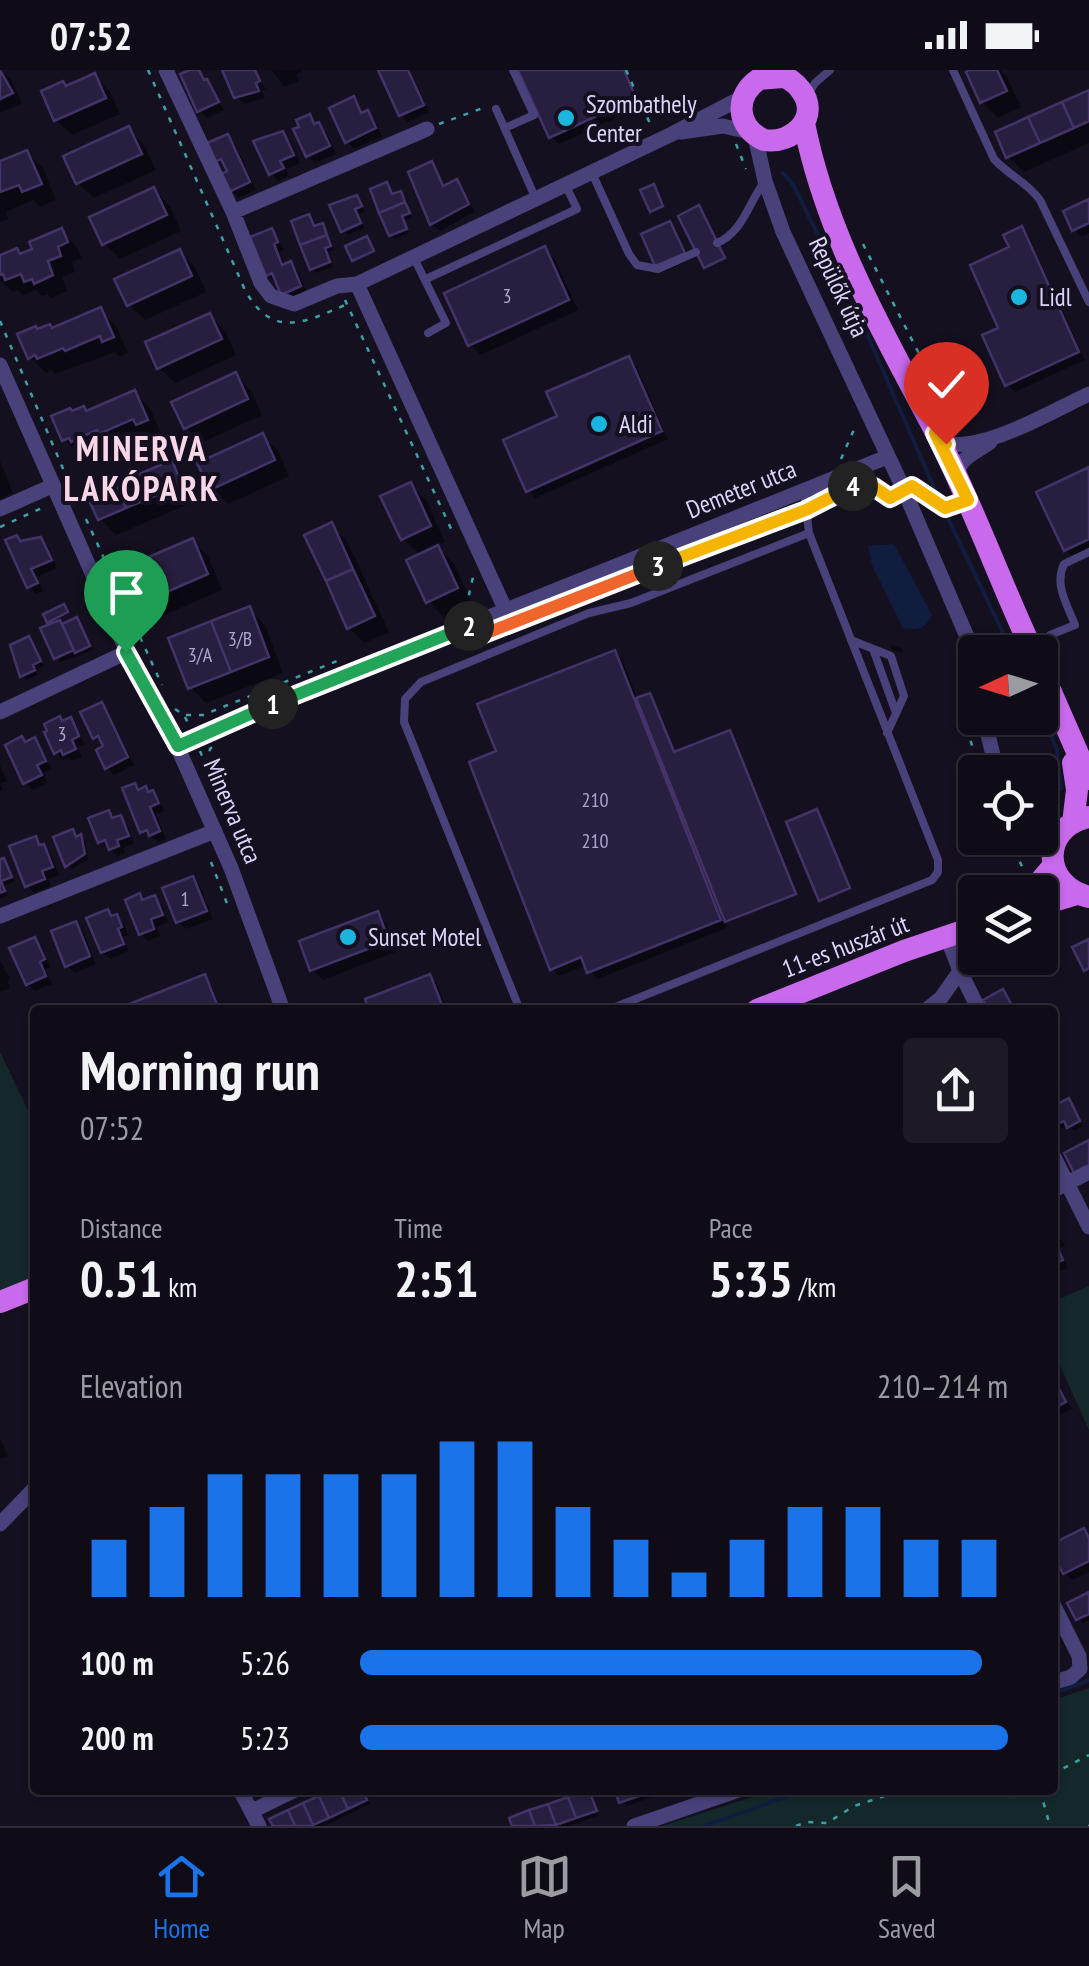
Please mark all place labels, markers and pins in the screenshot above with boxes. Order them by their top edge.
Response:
place label: Szombathely Center [586,88,697,149]
marker: Szombathely Center [555,107,577,129]
place label: Lidl [1039,281,1072,313]
marker: Lidl [1008,286,1030,308]
pin [904,342,989,445]
place label: Aldi [619,408,653,440]
marker: Aldi [588,413,610,435]
pin: 4 [828,461,878,511]
pin: 3 [633,541,683,591]
pin [84,550,169,653]
pin: 2 [444,601,494,651]
pin: 1 [248,679,298,729]
place label: Sunset Motel [368,921,481,953]
marker: Sunset Motel [337,926,359,948]

